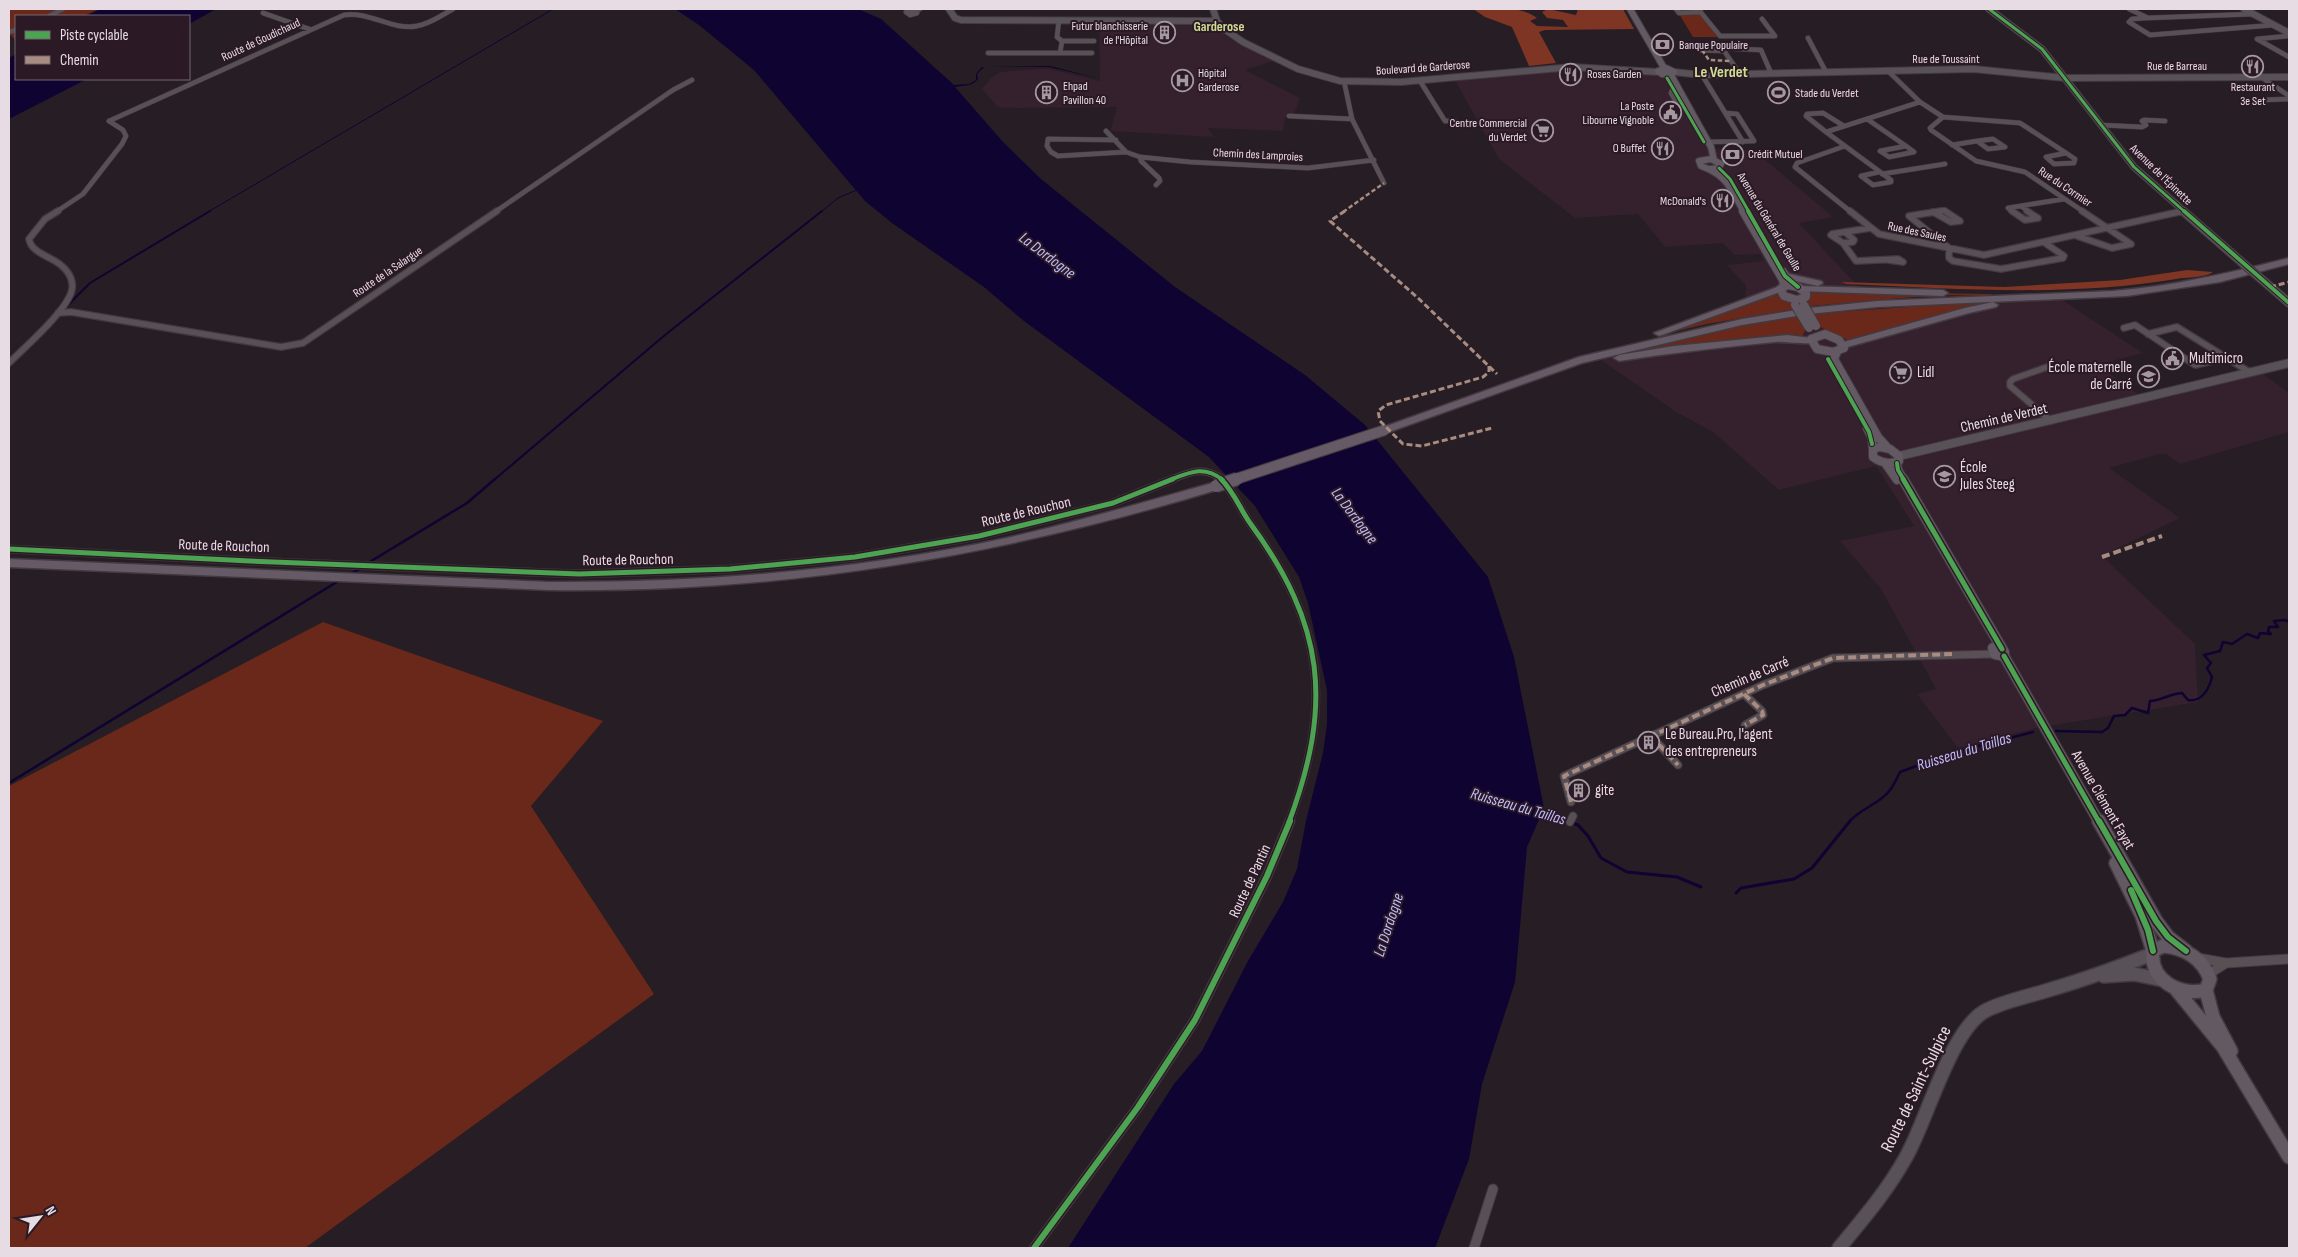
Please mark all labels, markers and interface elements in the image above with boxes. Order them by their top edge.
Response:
legend [15,15,190,80]
street label: Route de Goudichaud [219,15,303,65]
district label: Garderose [1194,18,1244,35]
place label: Futur blanchisserie de l'Hôpital [1071,19,1148,48]
building icon: Futur blanchisserie de l'Hôpital [1152,21,1176,45]
text: Piste cyclable [60,26,129,45]
bank icon: Banque Populaire [1651,33,1675,57]
place label: Banque Populaire [1679,38,1748,53]
text: Chemin [60,51,99,70]
street label: Rue de Toussaint [1912,52,1980,67]
restaurant icon: Restaurant 3e Set [2241,54,2265,78]
street label: Boulevard de Garderose [1375,57,1471,79]
street label: Rue de Barreau [2147,59,2207,74]
restaurant icon: Roses Garden [1559,62,1583,86]
district label: Le Verdet [1694,63,1748,82]
place label: Hôpital Garderose [1198,66,1239,95]
place label: Roses Garden [1587,67,1642,82]
hospital icon: Hôpital Garderose [1170,68,1194,92]
place label: Ehpad Pavillon 40 [1063,79,1106,108]
place label: Restaurant 3e Set [2231,80,2276,109]
building icon: Ehpad Pavillon 40 [1035,81,1059,105]
sports icon: Stade du Verdet [1767,81,1791,105]
place label: Stade du Verdet [1795,86,1859,101]
place label: La Poste Libourne Vignoble [1582,99,1654,128]
public building icon: La Poste Libourne Vignoble [1658,101,1682,125]
place label: Centre Commercial du Verdet [1450,116,1527,145]
supermarket icon: Centre Commercial du Verdet [1531,118,1555,142]
restaurant icon: O Buffet [1650,136,1674,160]
place label: O Buffet [1613,141,1646,156]
street label: Avenue de l'Épinette [2126,141,2196,209]
bank icon: Crédit Mutuel [1720,142,1744,166]
street label: Chemin des Lamproies [1213,145,1303,165]
place label: Crédit Mutuel [1748,147,1803,162]
street label: Rue du Cormier [2035,164,2095,211]
street label: Avenue du Général de Gaulle [1733,169,1805,274]
restaurant icon: McDonald's [1710,189,1734,213]
place label: McDonald's [1660,194,1706,209]
street label: Rue des Saules [1886,218,1948,246]
water label: La Dordogne [1015,229,1079,283]
street label: Route de la Salargue [350,243,426,301]
public building icon: Multimicro [2161,346,2185,370]
place label: Multimicro [2189,349,2243,368]
place label: École maternelle de Carré [2048,358,2132,394]
supermarket icon: Lidl [1889,360,1913,384]
place label: Lidl [1917,363,1934,382]
school or university icon: École maternelle de Carré [2136,364,2160,388]
street label: Chemin de Verdet [1959,399,2050,437]
place label: École Jules Steeg [1959,458,2015,494]
school or university icon: École Jules Steeg [1932,464,1956,488]
water label: La Dordogne [1327,484,1381,548]
street label: Route de Rouchon [979,492,1073,532]
street label: Route de Rouchon [178,535,270,557]
street label: Route de Rouchon [582,550,674,570]
street label: Chemin de Carré [1708,652,1792,702]
place label: Le Bureau.Pro, l'agent des entrepreneurs [1665,725,1773,761]
water label: Ruisseau du Taillas [1914,728,2014,775]
building icon: Le Bureau.Pro, l'agent des entrepreneurs [1637,731,1661,755]
street label: Avenue Clément Fayat [2066,746,2139,853]
building icon: gite [1567,778,1591,802]
place label: gite [1595,781,1614,800]
water label: Ruisseau du Taillas [1468,784,1568,830]
street label: Route de Pantin [1225,841,1275,921]
water label: La Dordogne [1370,891,1408,959]
street label: Route de Saint-Sulpice [1876,1023,1956,1155]
north arrow [15,1192,65,1242]
text: N [42,1203,60,1218]

